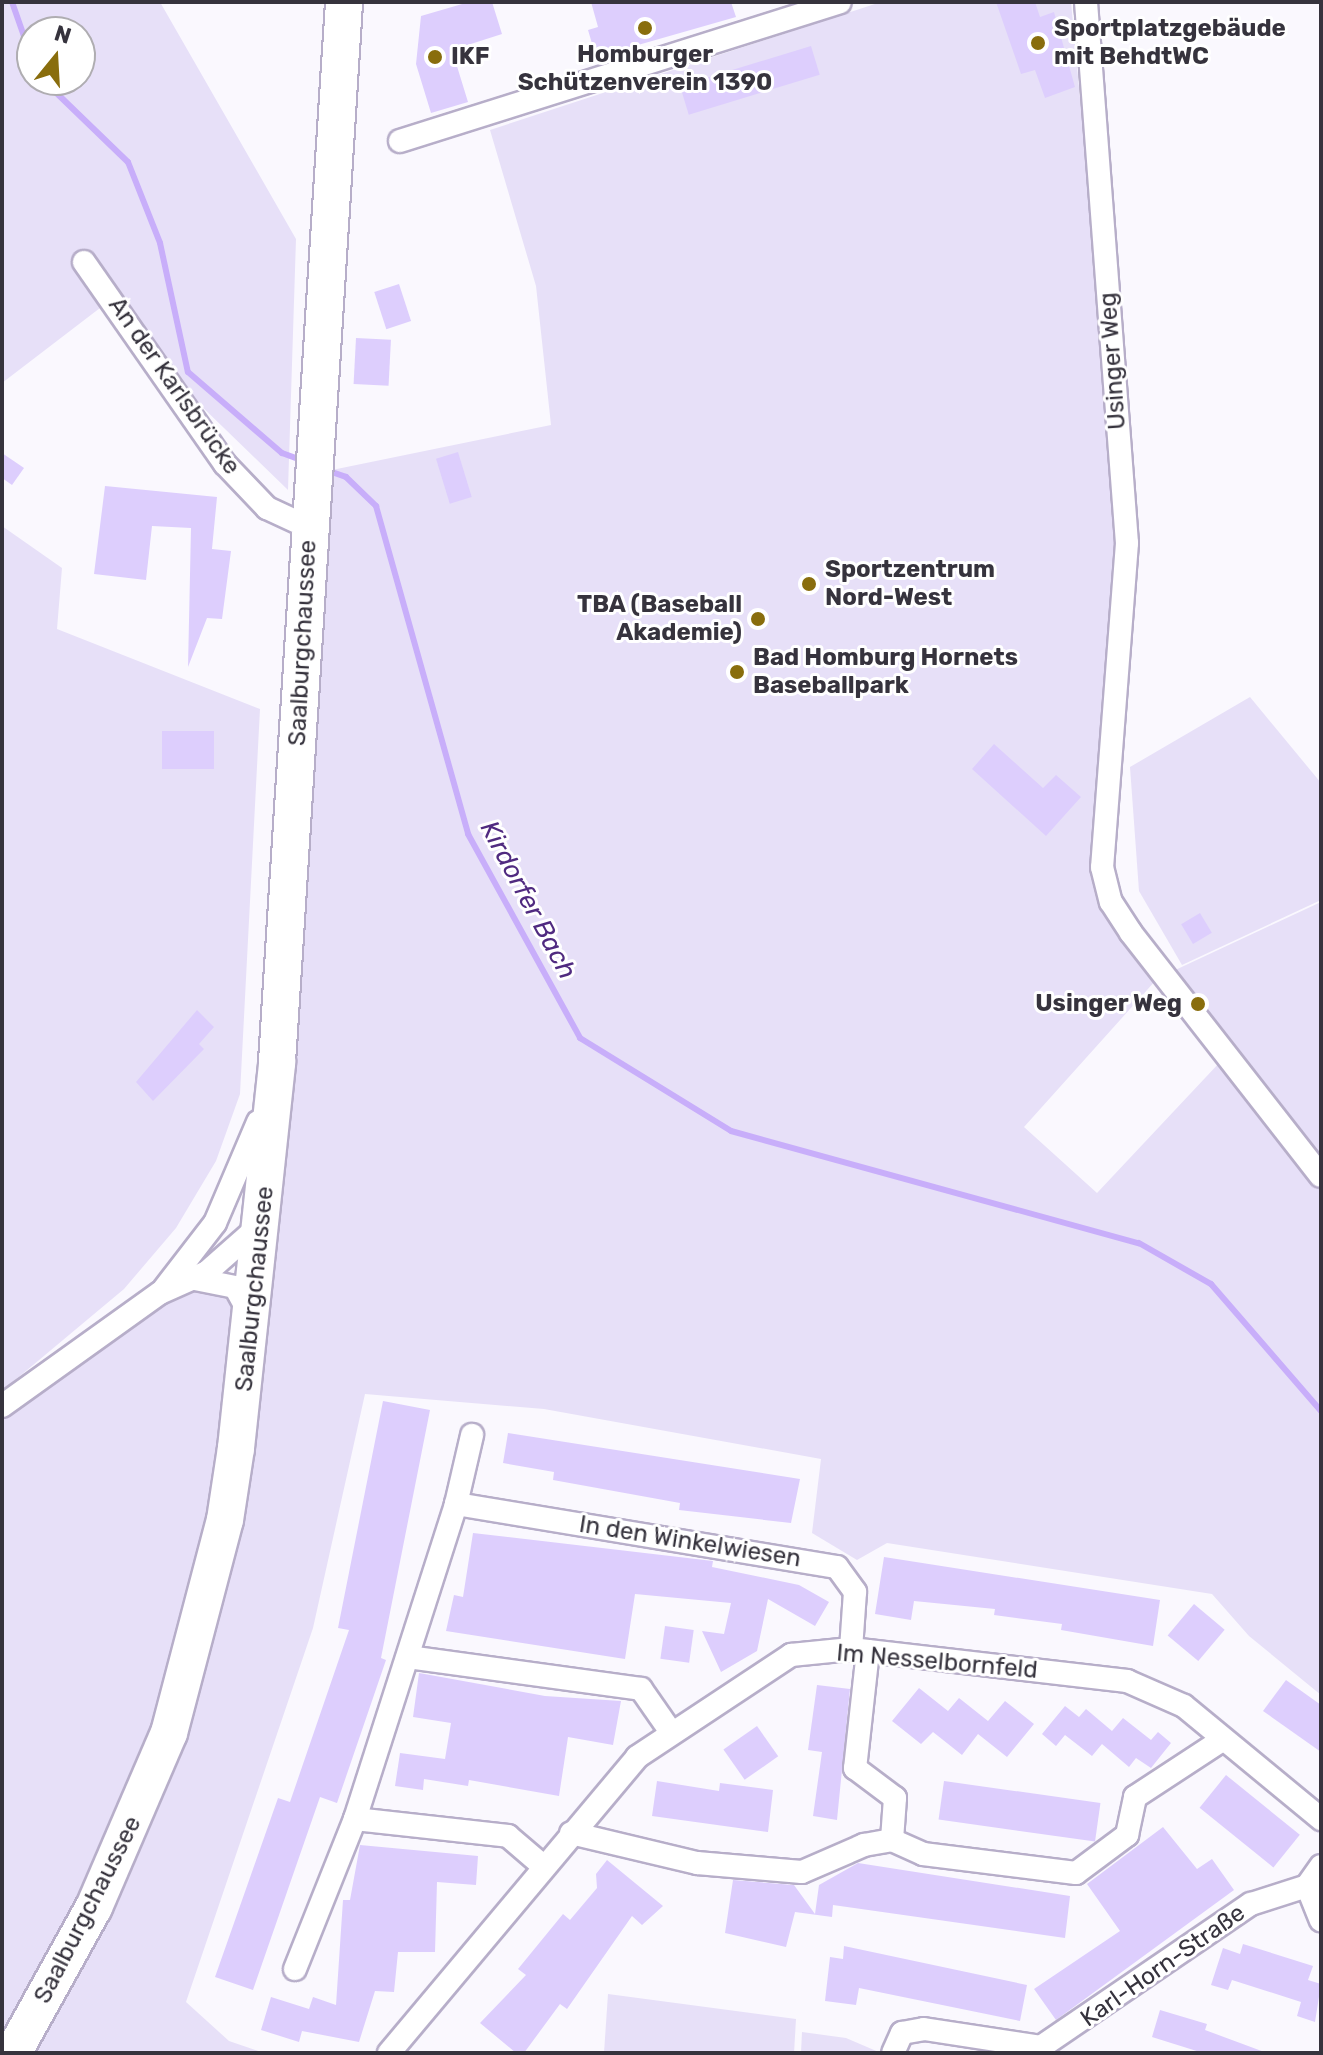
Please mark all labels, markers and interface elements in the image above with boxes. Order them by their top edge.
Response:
place label: Sportplatzgebäude mit BehdtWC [1054,15,1286,71]
north arrow [16,16,96,96]
text: N [51,19,75,50]
marker: Homburger Schützenverein 1390 [636,19,654,37]
marker: Sportplatzgebäude mit BehdtWC [1029,34,1047,52]
place label: Homburger Schützenverein 1390 [518,41,772,97]
place label: IKF [451,43,490,71]
marker: IKF [426,48,444,66]
street label: Usinger Weg [1094,291,1132,431]
street label: An der Karlsbrücke [102,292,246,480]
street label: Saalburgchaussee [283,539,323,747]
place label: Sportzentrum Nord-West [825,556,995,612]
marker: Sportzentrum Nord-West [800,575,818,593]
place label: TBA (Baseball Akademie) [576,591,742,647]
marker: TBA (Baseball Akademie) [749,610,767,628]
place label: Bad Homburg Hornets Baseballpark [753,644,1018,700]
marker: Bad Homburg Hornets Baseballpark [728,663,746,681]
water label: Kirdorfer Bach [473,815,583,985]
place label: Usinger Weg [1035,990,1182,1018]
marker: Usinger Weg [1189,995,1207,1013]
street label: Saalburgchaussee [230,1185,280,1393]
street label: In den Winkelwiesen [577,1510,803,1574]
street label: Im Nesselbornfeld [835,1639,1039,1685]
street label: Saalburgchaussee [28,1812,148,2008]
street label: Karl-Horn-Straße [1075,1899,1251,2033]

